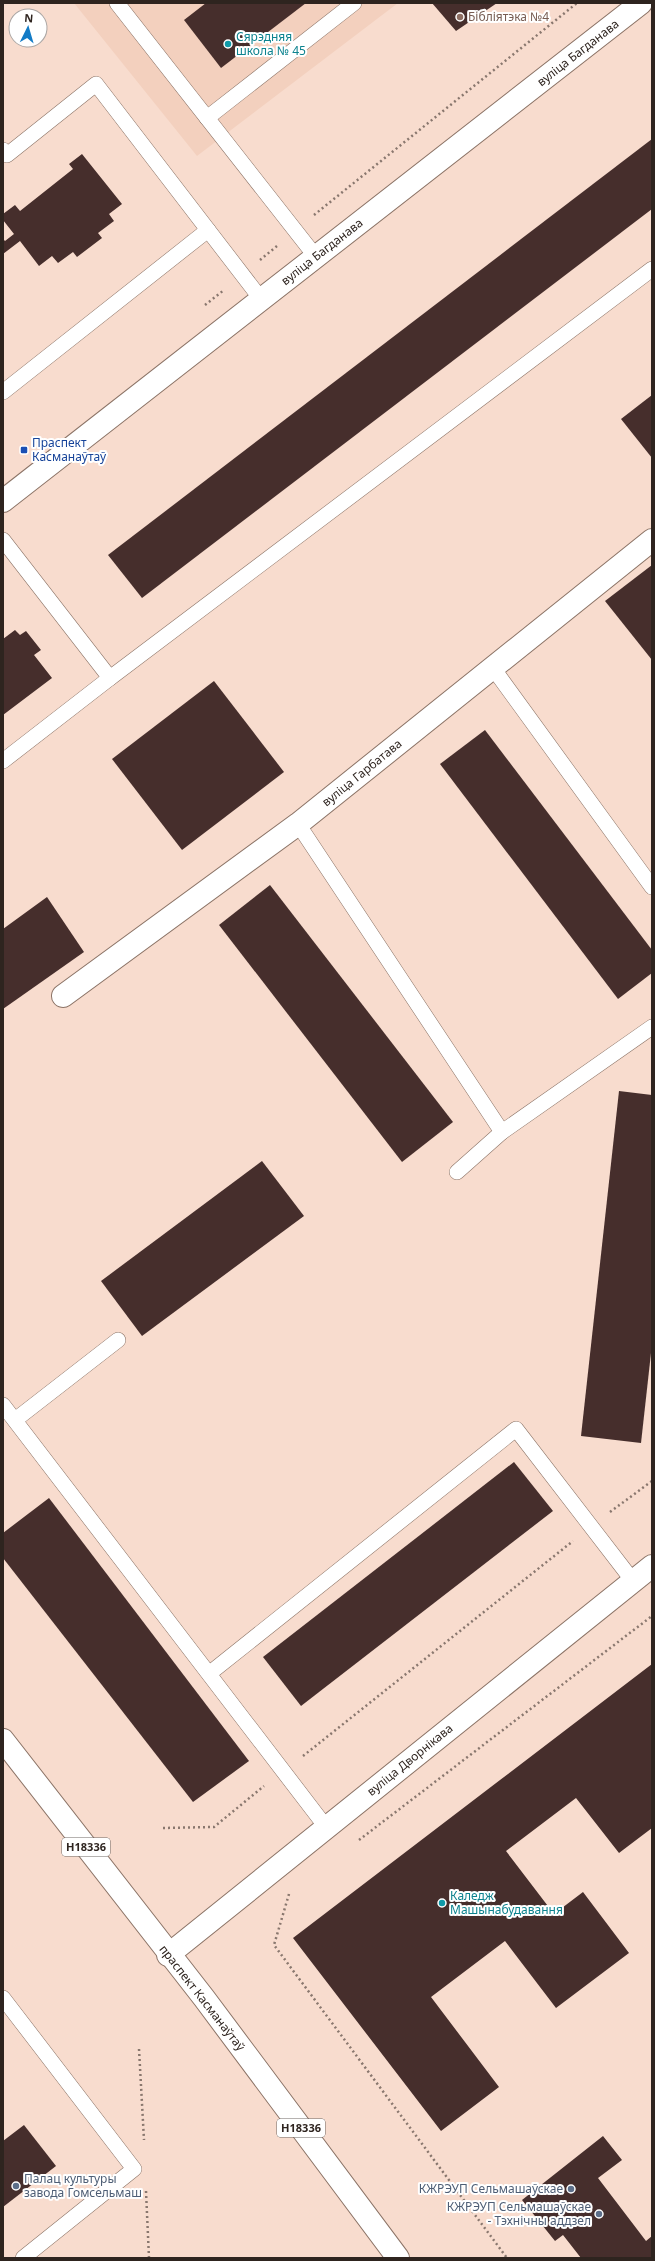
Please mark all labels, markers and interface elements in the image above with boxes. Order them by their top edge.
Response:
north arrow [8,8,48,48]
place label: Бібліятэка №4 [468,8,549,25]
text: N [24,10,34,25]
marker: Бібліятэка №4 [455,12,465,22]
street label: вуліца Багданава [533,15,622,90]
place label: Сярэдняя школа № 45 [236,28,306,59]
marker: Сярэдняя школа № 45 [223,39,233,49]
street label: вуліца Багданава [277,214,366,289]
place label: Праспект Касманаўтаў [32,434,107,465]
marker: Праспект Касманаўтаў [19,445,29,455]
street label: вуліца Гарбатава [318,735,405,810]
street label: вуліца Дворнікава [363,1720,456,1800]
road number: Н18336 [62,1838,110,1856]
place label: Каледж Машынабудавання [450,1887,563,1918]
marker: Каледж Машынабудавання [437,1898,447,1908]
street label: праспект Касманаўтаў [156,1941,250,2055]
road number: Н18336 [277,2119,325,2137]
place label: Палац культуры завода Гомсельмаш [24,2170,142,2201]
place label: КЖРЭУП Сельмашаўскае [419,2180,563,2197]
marker: Палац культуры завода Гомсельмаш [11,2181,21,2191]
marker: КЖРЭУП Сельмашаўскае [566,2184,576,2194]
place label: КЖРЭУП Сельмашаўскае - Тэхнічны аддзел [447,2198,591,2229]
marker: КЖРЭУП Сельмашаўскае - Тэхнічны аддзел [594,2209,604,2219]

